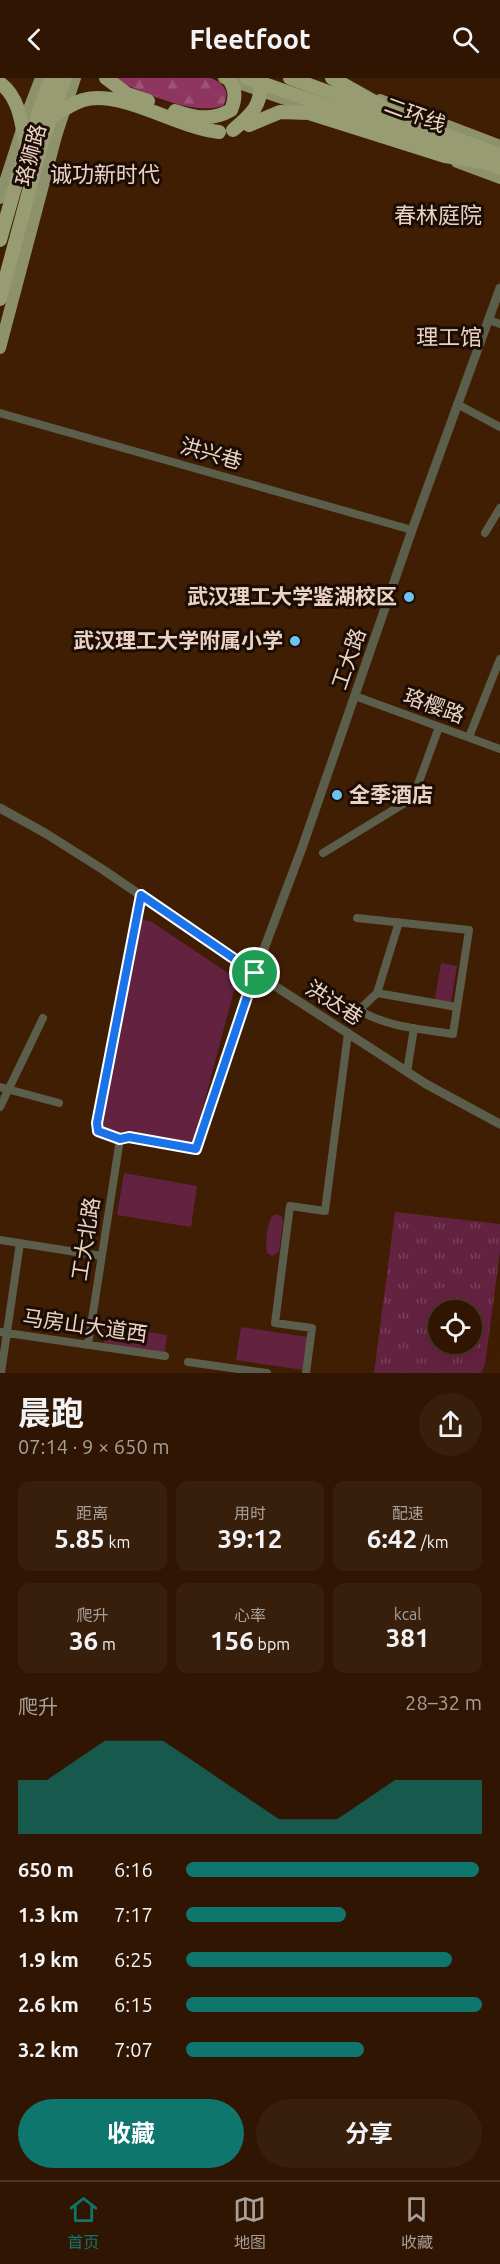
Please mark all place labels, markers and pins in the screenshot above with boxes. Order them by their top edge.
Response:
place label: 武汉理工大学鉴湖校区 [187,584,397,608]
marker: 武汉理工大学鉴湖校区 [402,590,416,604]
place label: 武汉理工大学附属小学 [73,628,283,652]
marker: 武汉理工大学附属小学 [288,634,302,648]
place label: 全季酒店 [349,782,433,806]
marker: 全季酒店 [330,788,344,802]
pin [229,947,280,998]

